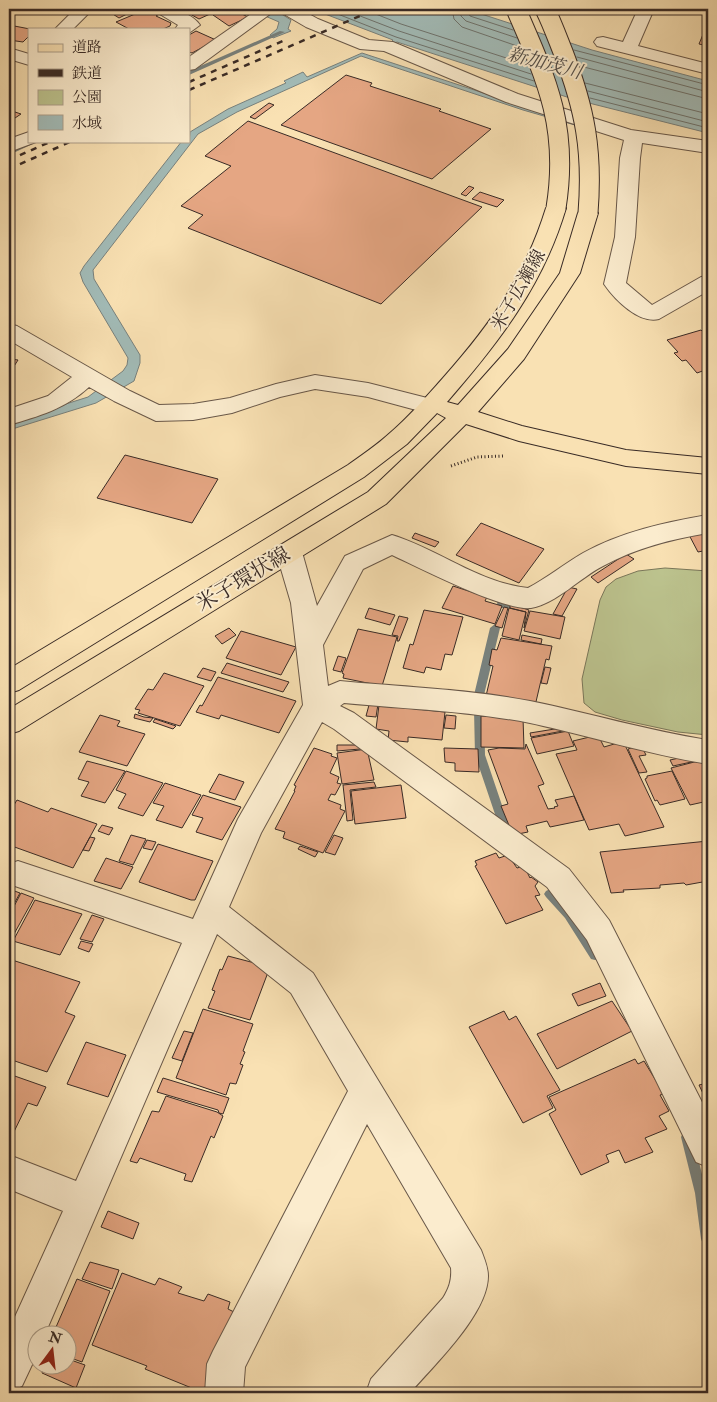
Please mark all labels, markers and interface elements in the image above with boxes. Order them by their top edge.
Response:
legend [28,28,190,142]
text: 道路 [72,38,102,57]
water label: 新加茂川 [505,42,586,85]
text: 鉄道 [72,64,102,83]
text: 公園 [72,88,102,107]
text: 水域 [72,114,102,133]
street label: 米子広瀬線 [486,246,551,335]
street label: 米子環状線 [191,541,295,618]
north arrow [28,1324,78,1374]
text: N [46,1328,64,1348]

